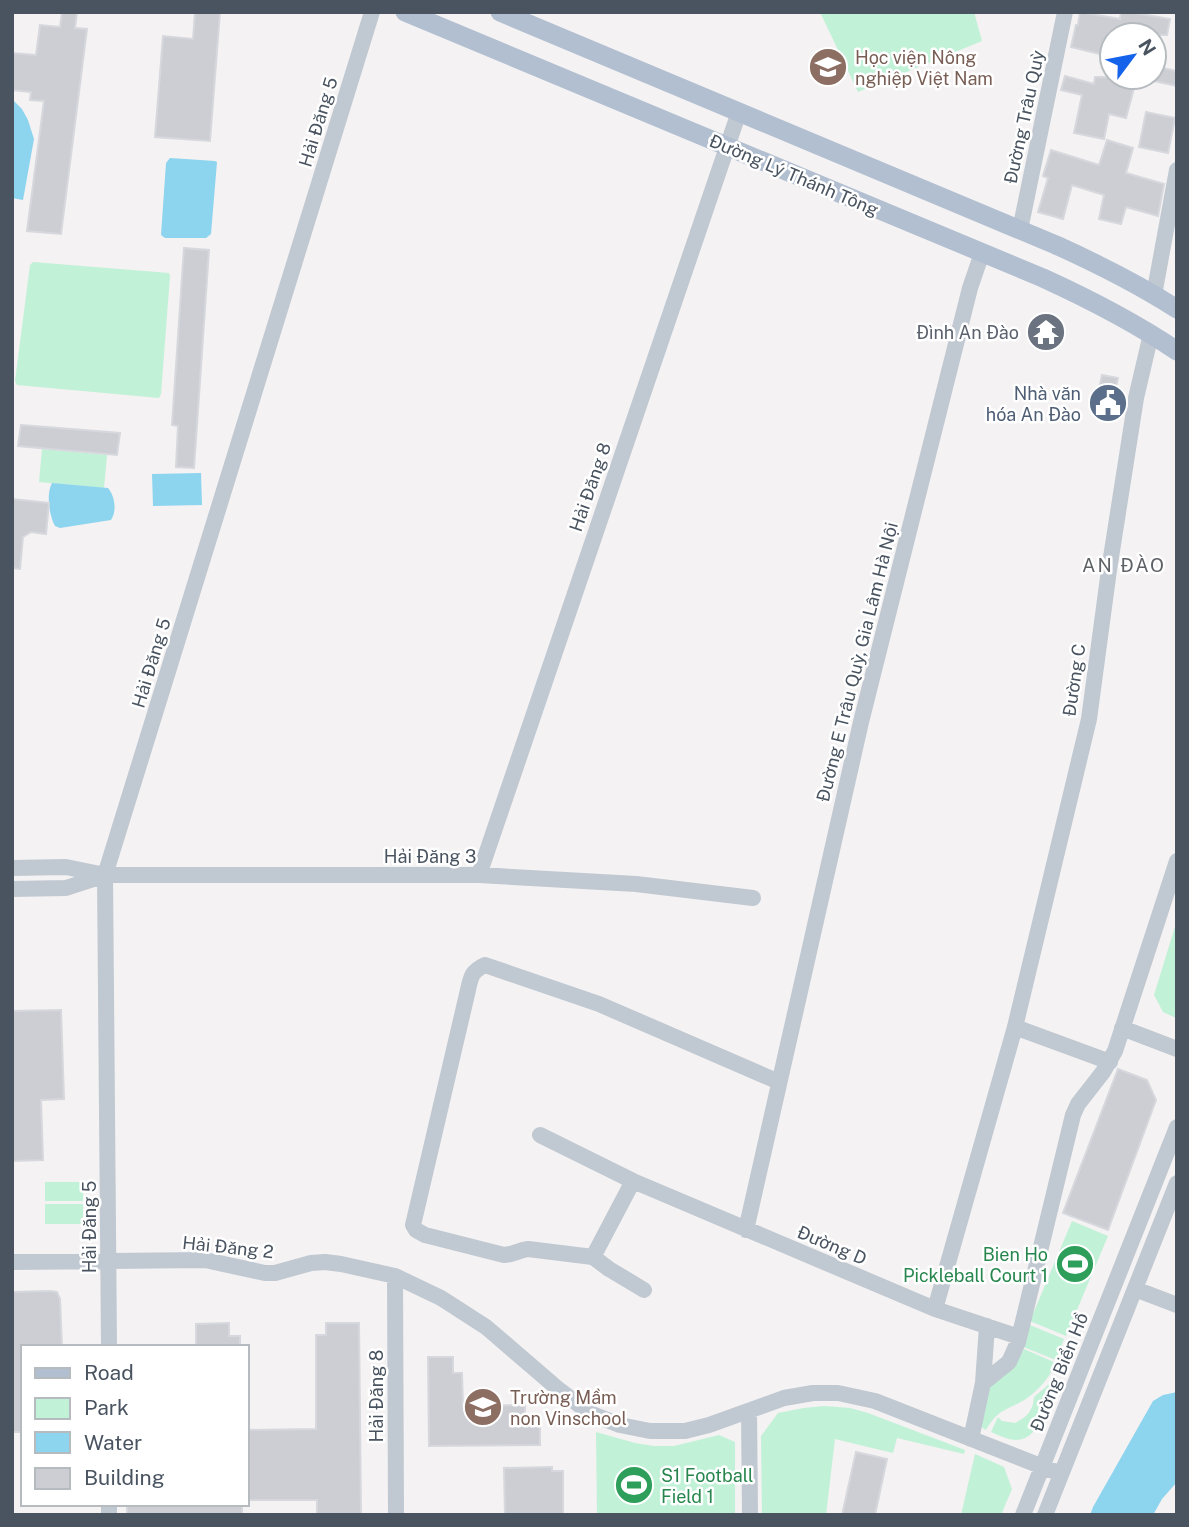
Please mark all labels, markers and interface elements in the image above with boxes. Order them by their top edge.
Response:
north arrow [1098,21,1168,91]
text: N [1134,35,1161,59]
school or university icon: Học viện Nông nghiệp Việt Nam [807,46,849,88]
place label: Học viện Nông nghiệp Việt Nam [855,47,993,89]
street label: Đường Trâu Quỳ [1000,48,1048,186]
street label: Hải Đăng 5 [294,75,342,169]
street label: Đường Lý Thánh Tông [706,130,882,220]
temple icon: Đình An Đào [1025,311,1067,353]
place label: Đình An Đào [916,322,1019,343]
public building icon: Nhà văn hóa An Đào [1087,382,1129,424]
place label: Nhà văn hóa An Đào [986,383,1081,425]
street label: Hải Đăng 8 [565,440,615,534]
street label: Đường E Trâu Quỳ, Gia Lâm Hà Nội [812,520,902,804]
district label: AN ĐÀO [1082,554,1166,576]
street label: Hải Đăng 5 [127,616,175,710]
street label: Đường C [1059,642,1089,718]
street label: Hải Đăng 3 [384,846,476,867]
street label: Hải Đăng 5 [79,1181,100,1273]
street label: Đường D [794,1221,870,1269]
street label: Hải Đăng 2 [181,1232,275,1262]
sports icon: Bien Ho Pickleball Court 1 [1054,1243,1096,1285]
place label: Bien Ho Pickleball Court 1 [903,1244,1048,1286]
street label: Đường Biển Hồ [1026,1310,1092,1434]
legend [21,1345,248,1506]
street label: Hải Đăng 8 [366,1350,387,1442]
text: Road [84,1360,134,1385]
school or university icon: Trường Mầm non Vinschool [462,1386,504,1428]
place label: Trường Mầm non Vinschool [510,1387,627,1429]
text: Park [84,1395,129,1420]
text: Water [84,1430,142,1455]
sports icon: S1 Football Field 1 [613,1464,655,1506]
text: Building [84,1465,165,1490]
place label: S1 Football Field 1 [661,1465,753,1507]

